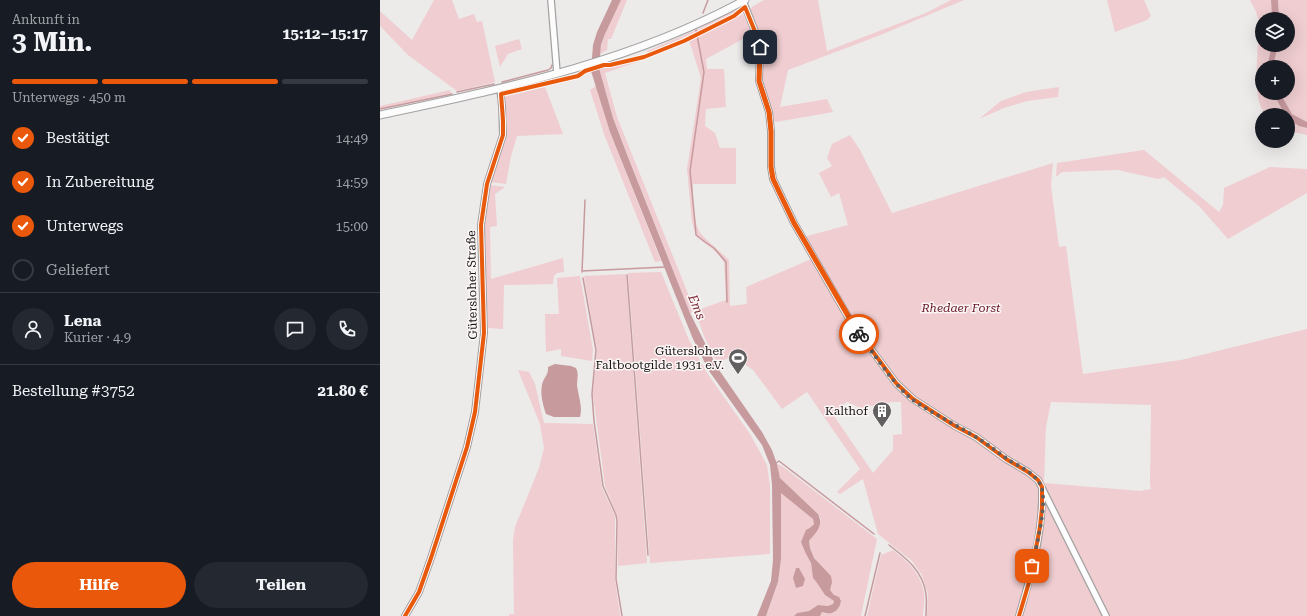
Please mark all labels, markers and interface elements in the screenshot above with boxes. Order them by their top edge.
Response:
text: Ankunft in [12,12,80,27]
map controls [1255,12,1295,148]
button: layers [1255,12,1295,52]
text: 15:12–15:17 [282,25,368,43]
text: 3 Min. [12,27,93,57]
pin [743,30,777,64]
icon: home [749,36,771,58]
button: + [1255,60,1295,100]
text: Unterwegs · 450 m [12,90,126,105]
button: − [1255,108,1295,148]
icon: check [12,127,34,149]
text: Bestätigt [46,129,110,147]
text: 14:49 [336,131,368,146]
icon: check [12,171,34,193]
text: In Zubereitung [46,173,154,191]
text: 14:59 [336,175,368,190]
icon: check [12,215,34,237]
text: Unterwegs [46,217,123,235]
text: 15:00 [336,219,368,234]
street label: Gütersloher Straße [464,230,480,340]
text: Geliefert [46,261,110,279]
water label: Ems [685,291,709,322]
park label: Rhedaer Forst [921,301,1001,315]
button: person [12,308,54,350]
button: chat [274,308,316,350]
button: phone [326,308,368,350]
text: Lena [64,312,101,330]
courier [839,314,879,354]
icon: bike [848,323,870,345]
text: Kurier · 4.9 [64,330,131,345]
place label: Gütersloher Faltbootgilde 1931 e.V. [595,344,724,372]
sports icon: Gütersloher Faltbootgilde 1931 e.V. [727,347,749,375]
text: Bestellung #3752 [12,382,135,400]
text: 21.80 € [317,382,368,400]
building icon: Kalthof [871,400,893,428]
place label: Kalthof [825,404,868,418]
pin [1015,549,1049,583]
icon: bag [1021,555,1043,577]
button: Hilfe [12,562,186,608]
button: Teilen [194,562,368,608]

